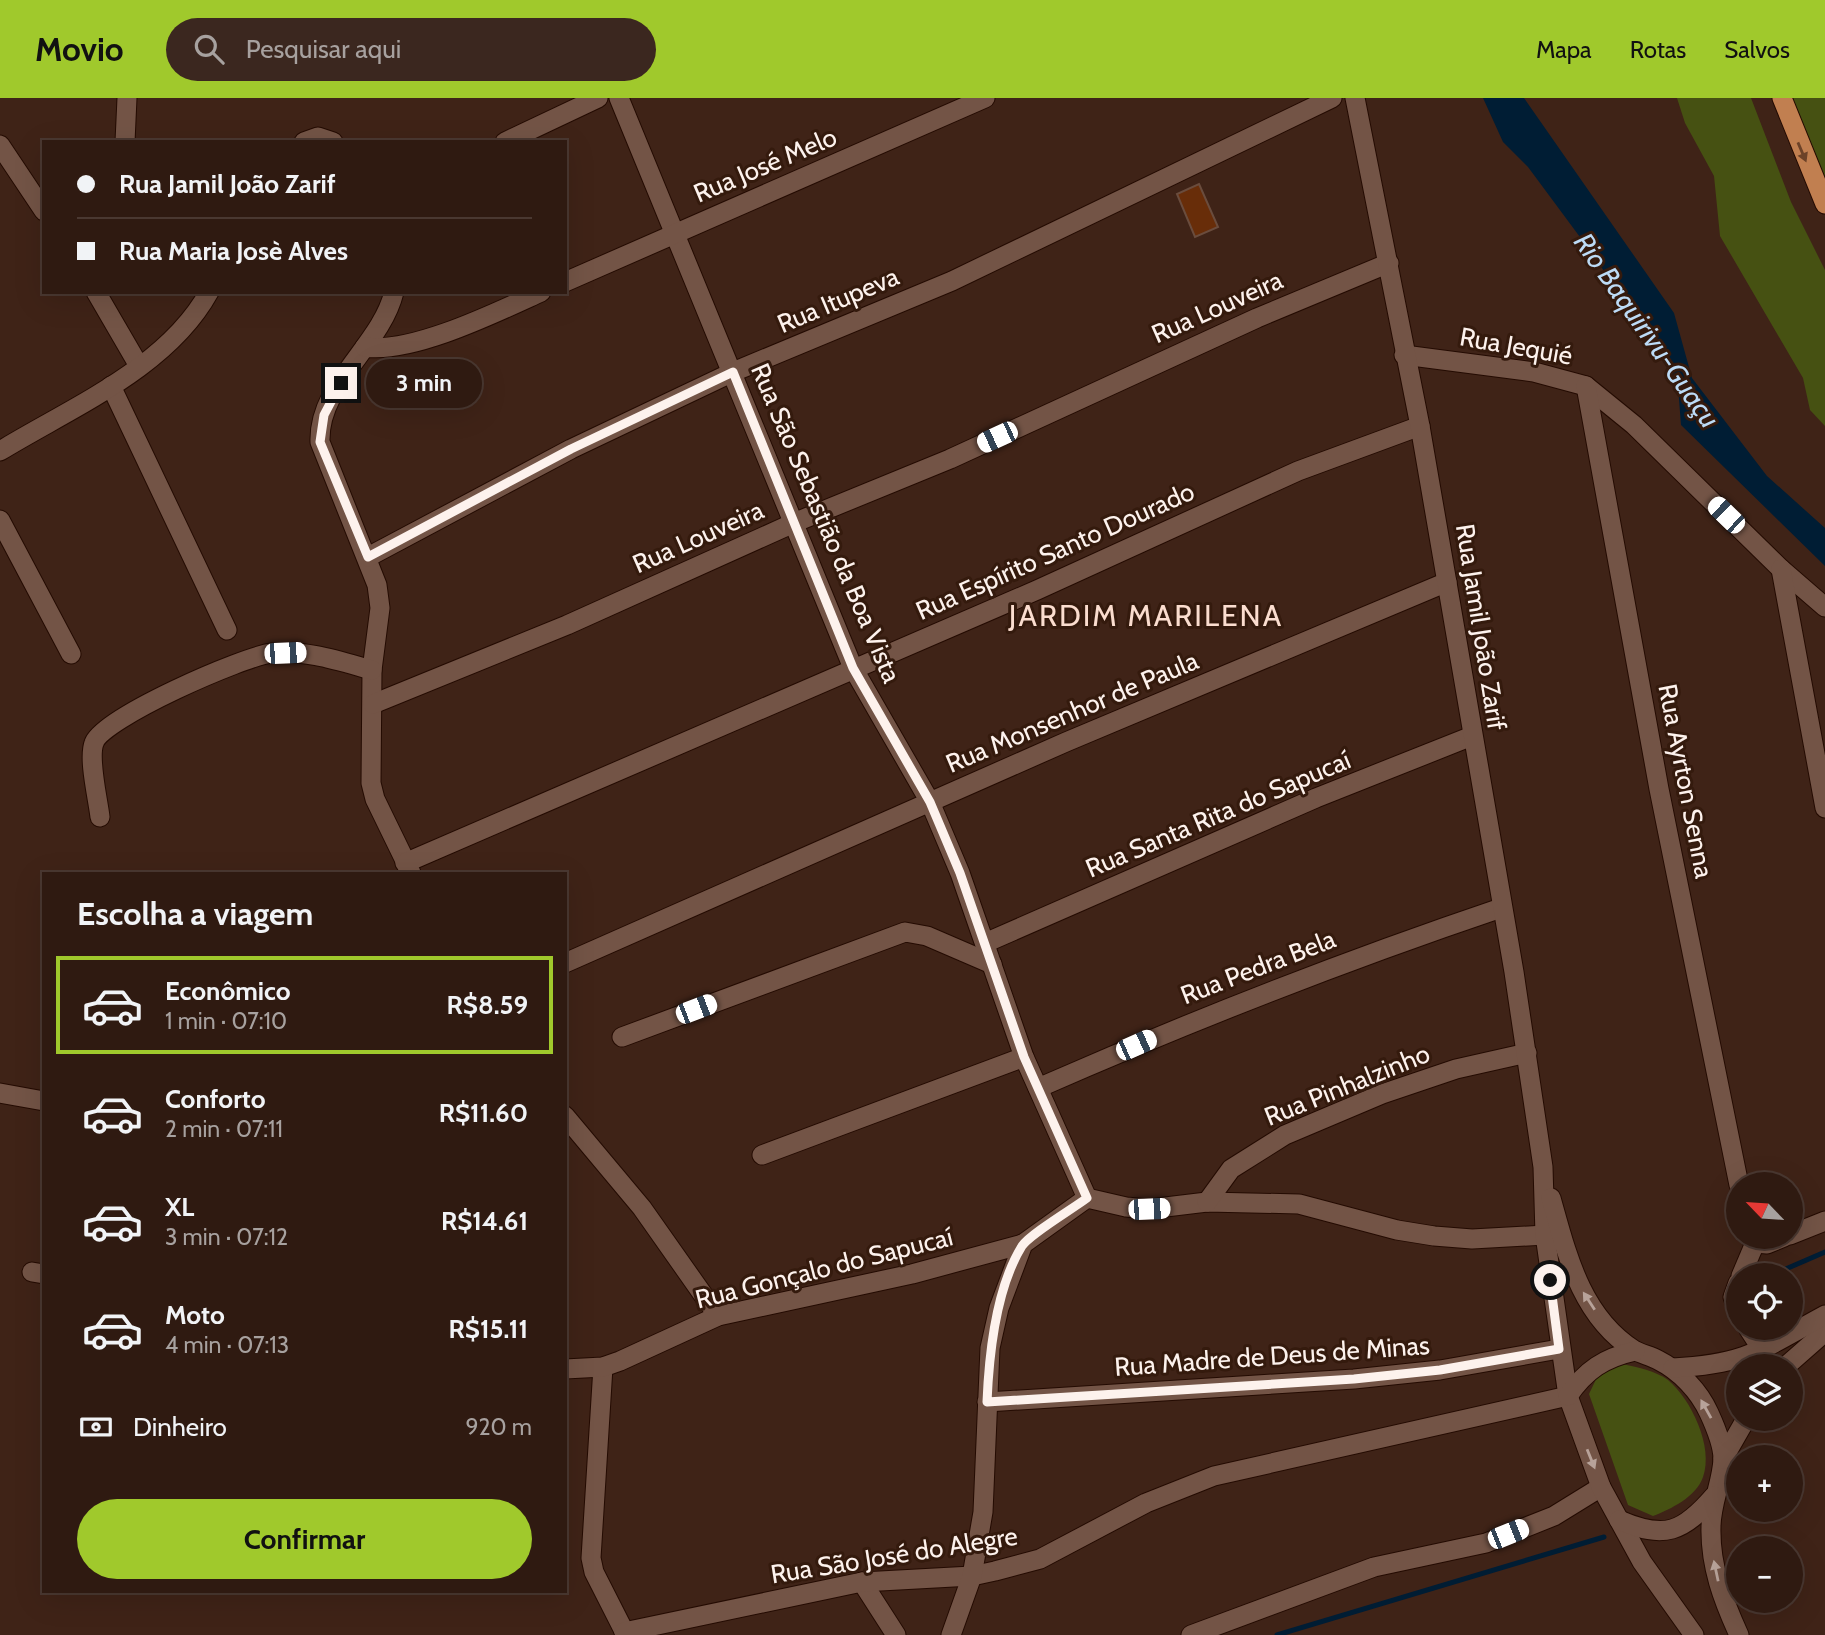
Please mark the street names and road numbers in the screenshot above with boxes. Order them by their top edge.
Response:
street label: Rua José Melo [689,121,841,209]
street label: Rua Itupeva [772,260,904,340]
street label: Rua Louveira [1147,264,1288,350]
street label: Rua Jequié [1457,320,1575,372]
street label: Rua São Sebastião da Boa Vista [744,359,908,688]
street label: Rua Espírito Santo Dourado [911,475,1199,627]
street label: Rua Louveira [628,494,769,580]
street label: Rua Jamil João Zarif [1449,522,1513,733]
street label: Rua Monsenhor de Paula [941,644,1203,780]
street label: Rua Ayrton Senna [1651,681,1721,881]
street label: Rua Santa Rita do Sapucaí [1081,743,1356,884]
street label: Rua Pedra Bela [1176,923,1340,1011]
street label: Rua Pinhalzinho [1260,1037,1434,1133]
street label: Rua Gonçalo do Sapucaí [692,1220,956,1315]
street label: Rua Madre de Deus de Minas [1113,1329,1431,1383]
street label: Rua São José do Alegre [768,1520,1020,1590]

